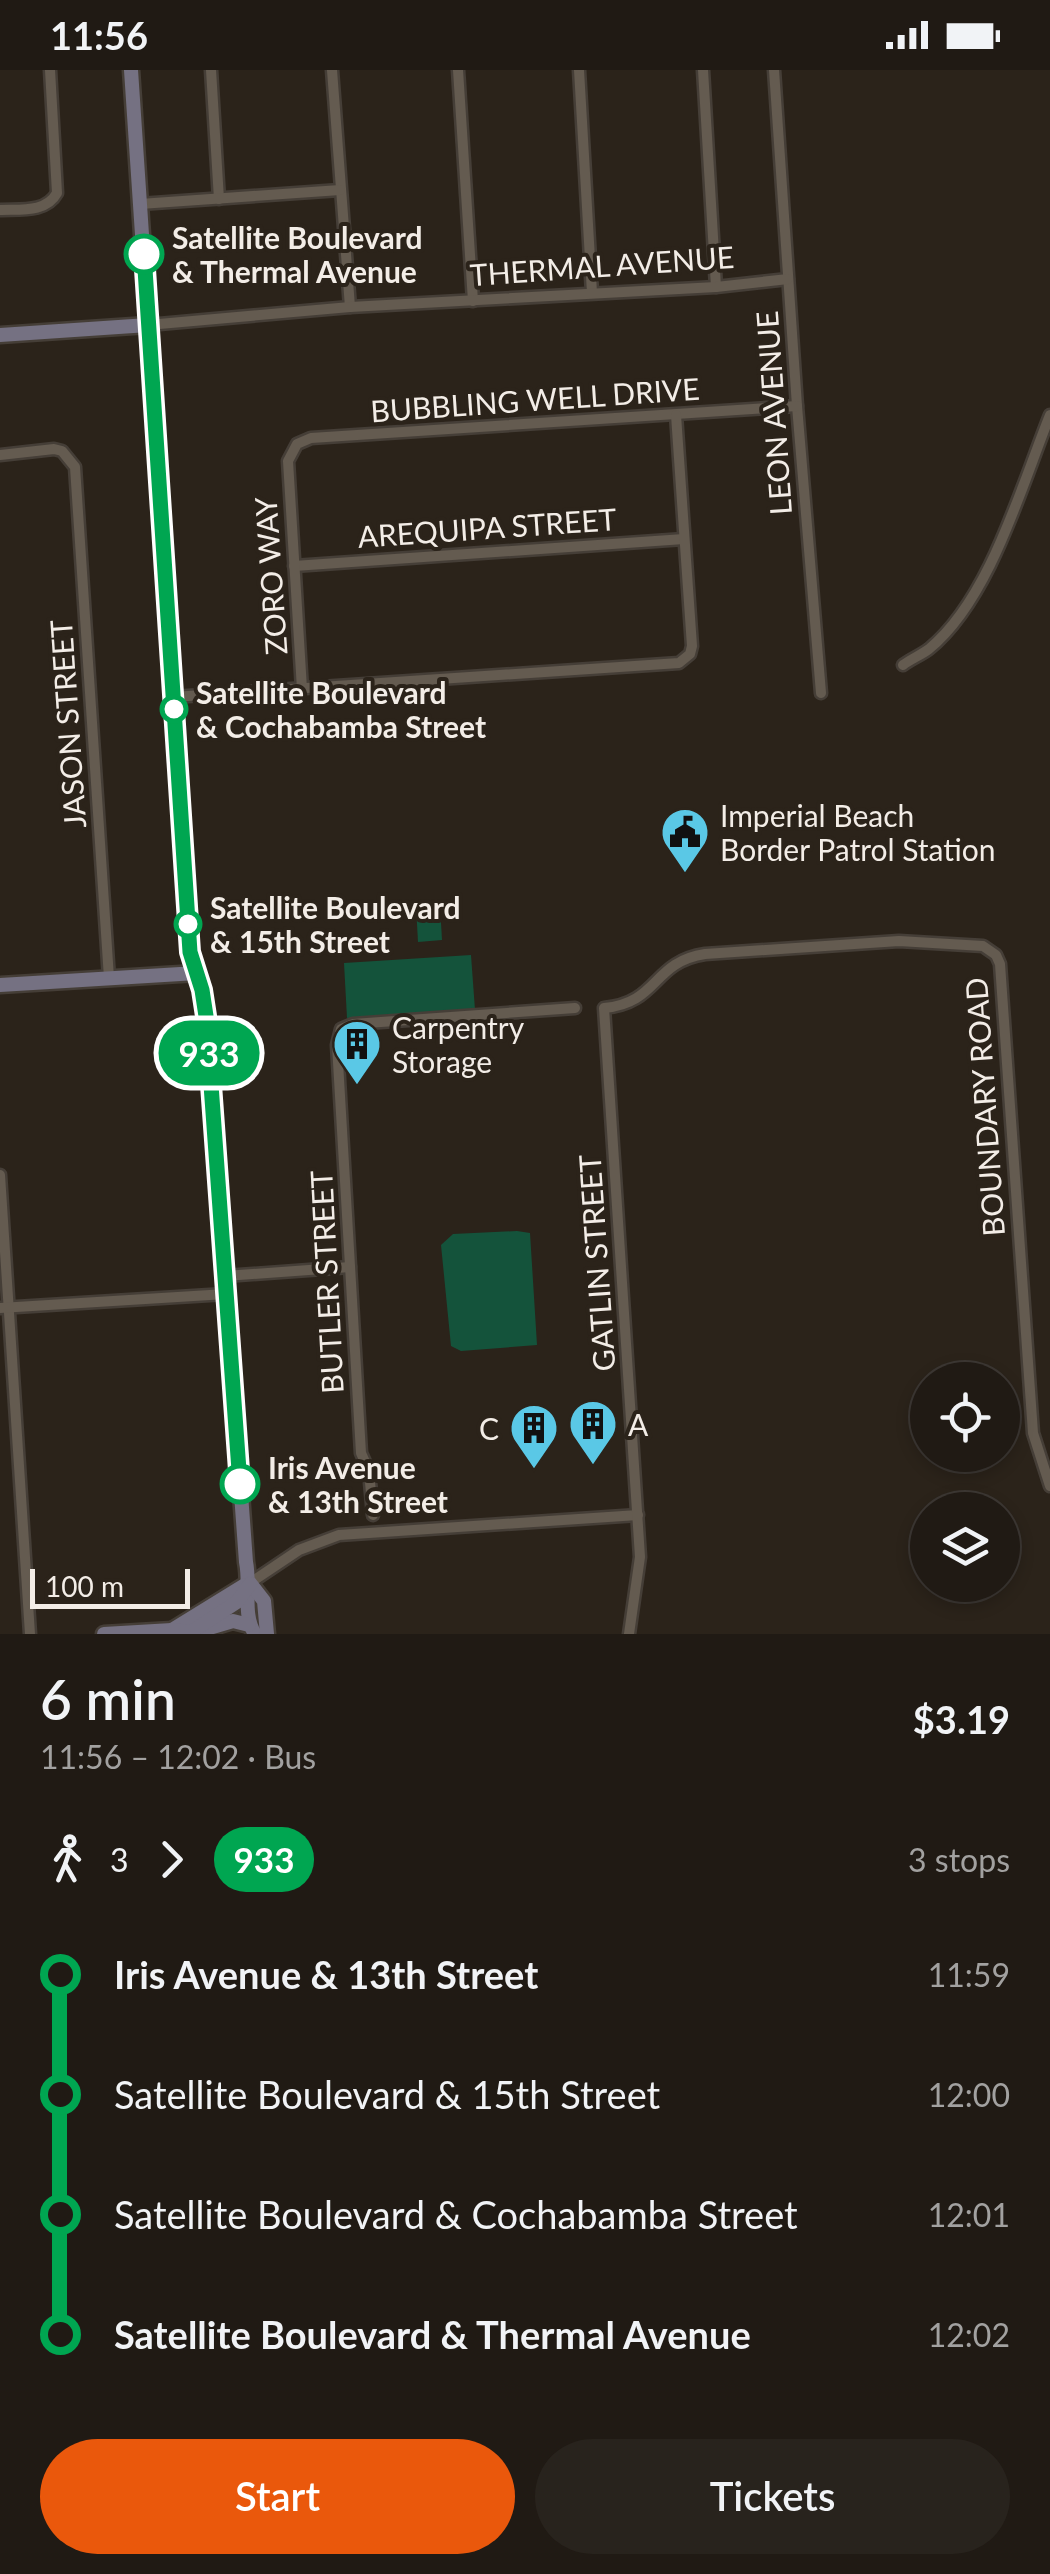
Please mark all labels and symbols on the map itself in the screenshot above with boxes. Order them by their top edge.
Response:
place label: Satellite Boulevard & Thermal Avenue [172,219,423,289]
marker: Satellite Boulevard & Thermal Avenue [125,235,163,273]
street label: THERMAL AVENUE [469,238,735,292]
street label: LEON AVENUE [748,310,798,516]
street label: BUBBLING WELL DRIVE [369,370,701,428]
street label: ZORO WAY [247,496,293,656]
street label: AREQUIPA STREET [357,500,618,554]
street label: JASON STREET [42,618,92,829]
place label: Satellite Boulevard & Cochabamba Street [196,674,486,744]
marker: Satellite Boulevard & Cochabamba Street [161,696,187,722]
place label: Imperial Beach Border Patrol Station [720,797,996,867]
public building icon: Imperial Beach Border Patrol Station [659,806,711,874]
place label: Satellite Boulevard & 15th Street [210,889,461,959]
marker: Satellite Boulevard & 15th Street [175,911,201,937]
street label: BOUNDARY ROAD [957,976,1011,1238]
place label: Carpentry Storage [392,1009,525,1079]
building icon: Carpentry Storage [331,1018,383,1086]
line badge: 933 [152,1020,266,1086]
street label: GATLIN STREET [570,1153,622,1373]
street label: BUTLER STREET [302,1169,350,1395]
building icon: A [567,1398,619,1466]
building icon: C [508,1402,560,1470]
place label: A [628,1406,649,1442]
place label: C [479,1410,499,1446]
place label: Iris Avenue & 13th Street [268,1449,448,1519]
marker: Iris Avenue & 13th Street [221,1465,259,1503]
scale bar [30,1564,190,1608]

